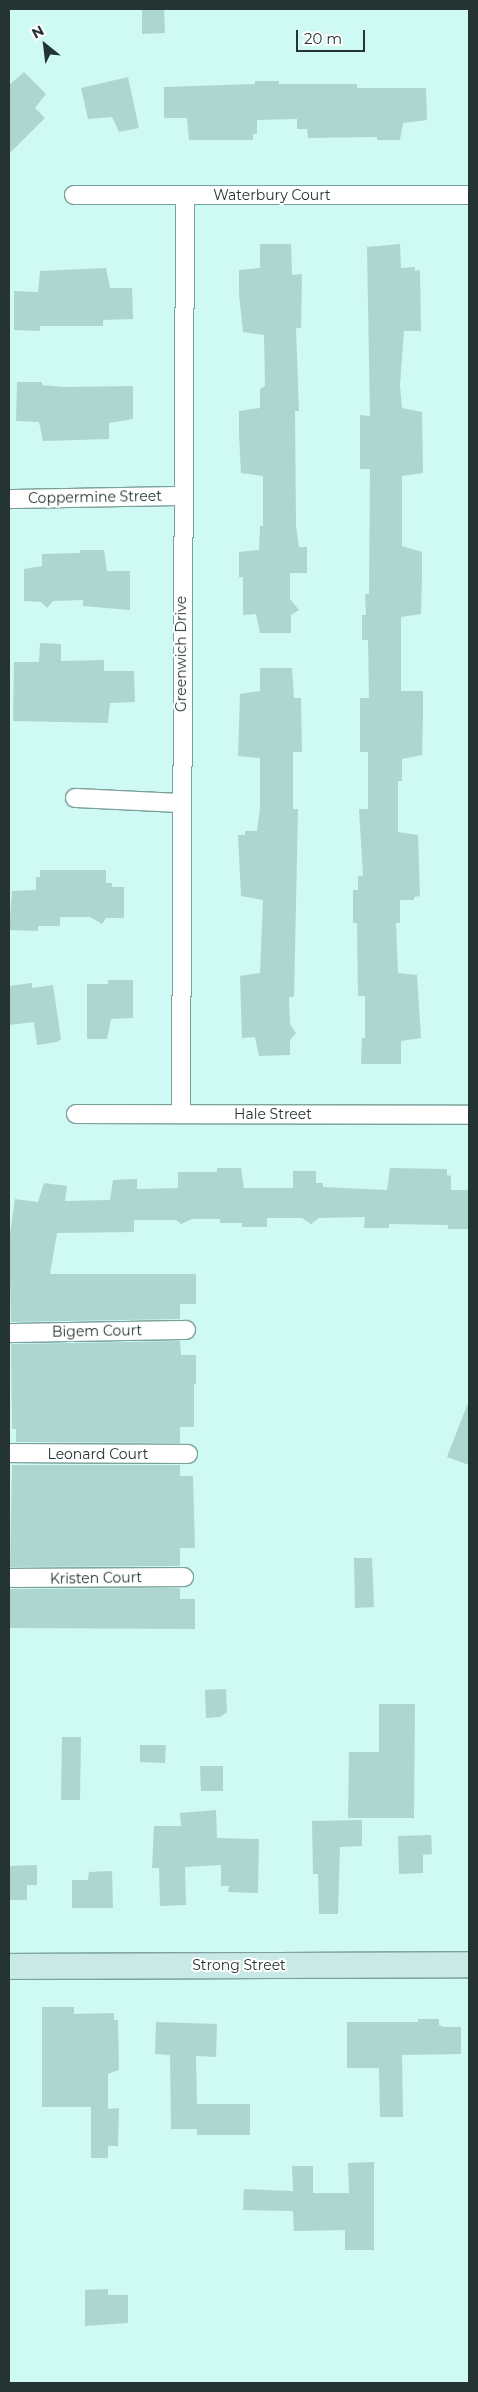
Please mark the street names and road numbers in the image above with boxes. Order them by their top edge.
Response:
street label: Waterbury Court [213,187,331,203]
street label: Coppermine Street [28,487,162,507]
street label: Greenwich Drive [173,596,189,712]
street label: Hale Street [234,1106,312,1122]
street label: Bigem Court [52,1322,142,1340]
street label: Leonard Court [48,1446,148,1462]
street label: Kristen Court [50,1569,142,1587]
street label: Strong Street [192,1957,286,1973]

